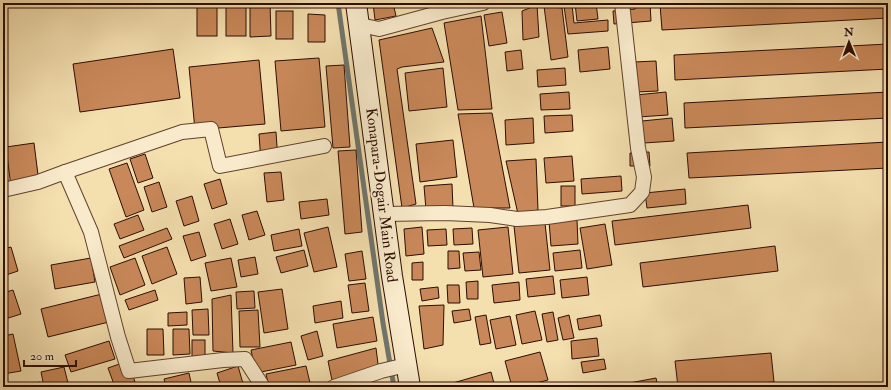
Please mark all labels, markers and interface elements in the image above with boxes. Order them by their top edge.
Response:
north arrow [829,22,869,62]
text: N [843,26,855,39]
street label: Konapara-Dogair Main Road [360,107,402,284]
scale bar [24,342,76,368]
text: 20 m [30,349,55,364]

